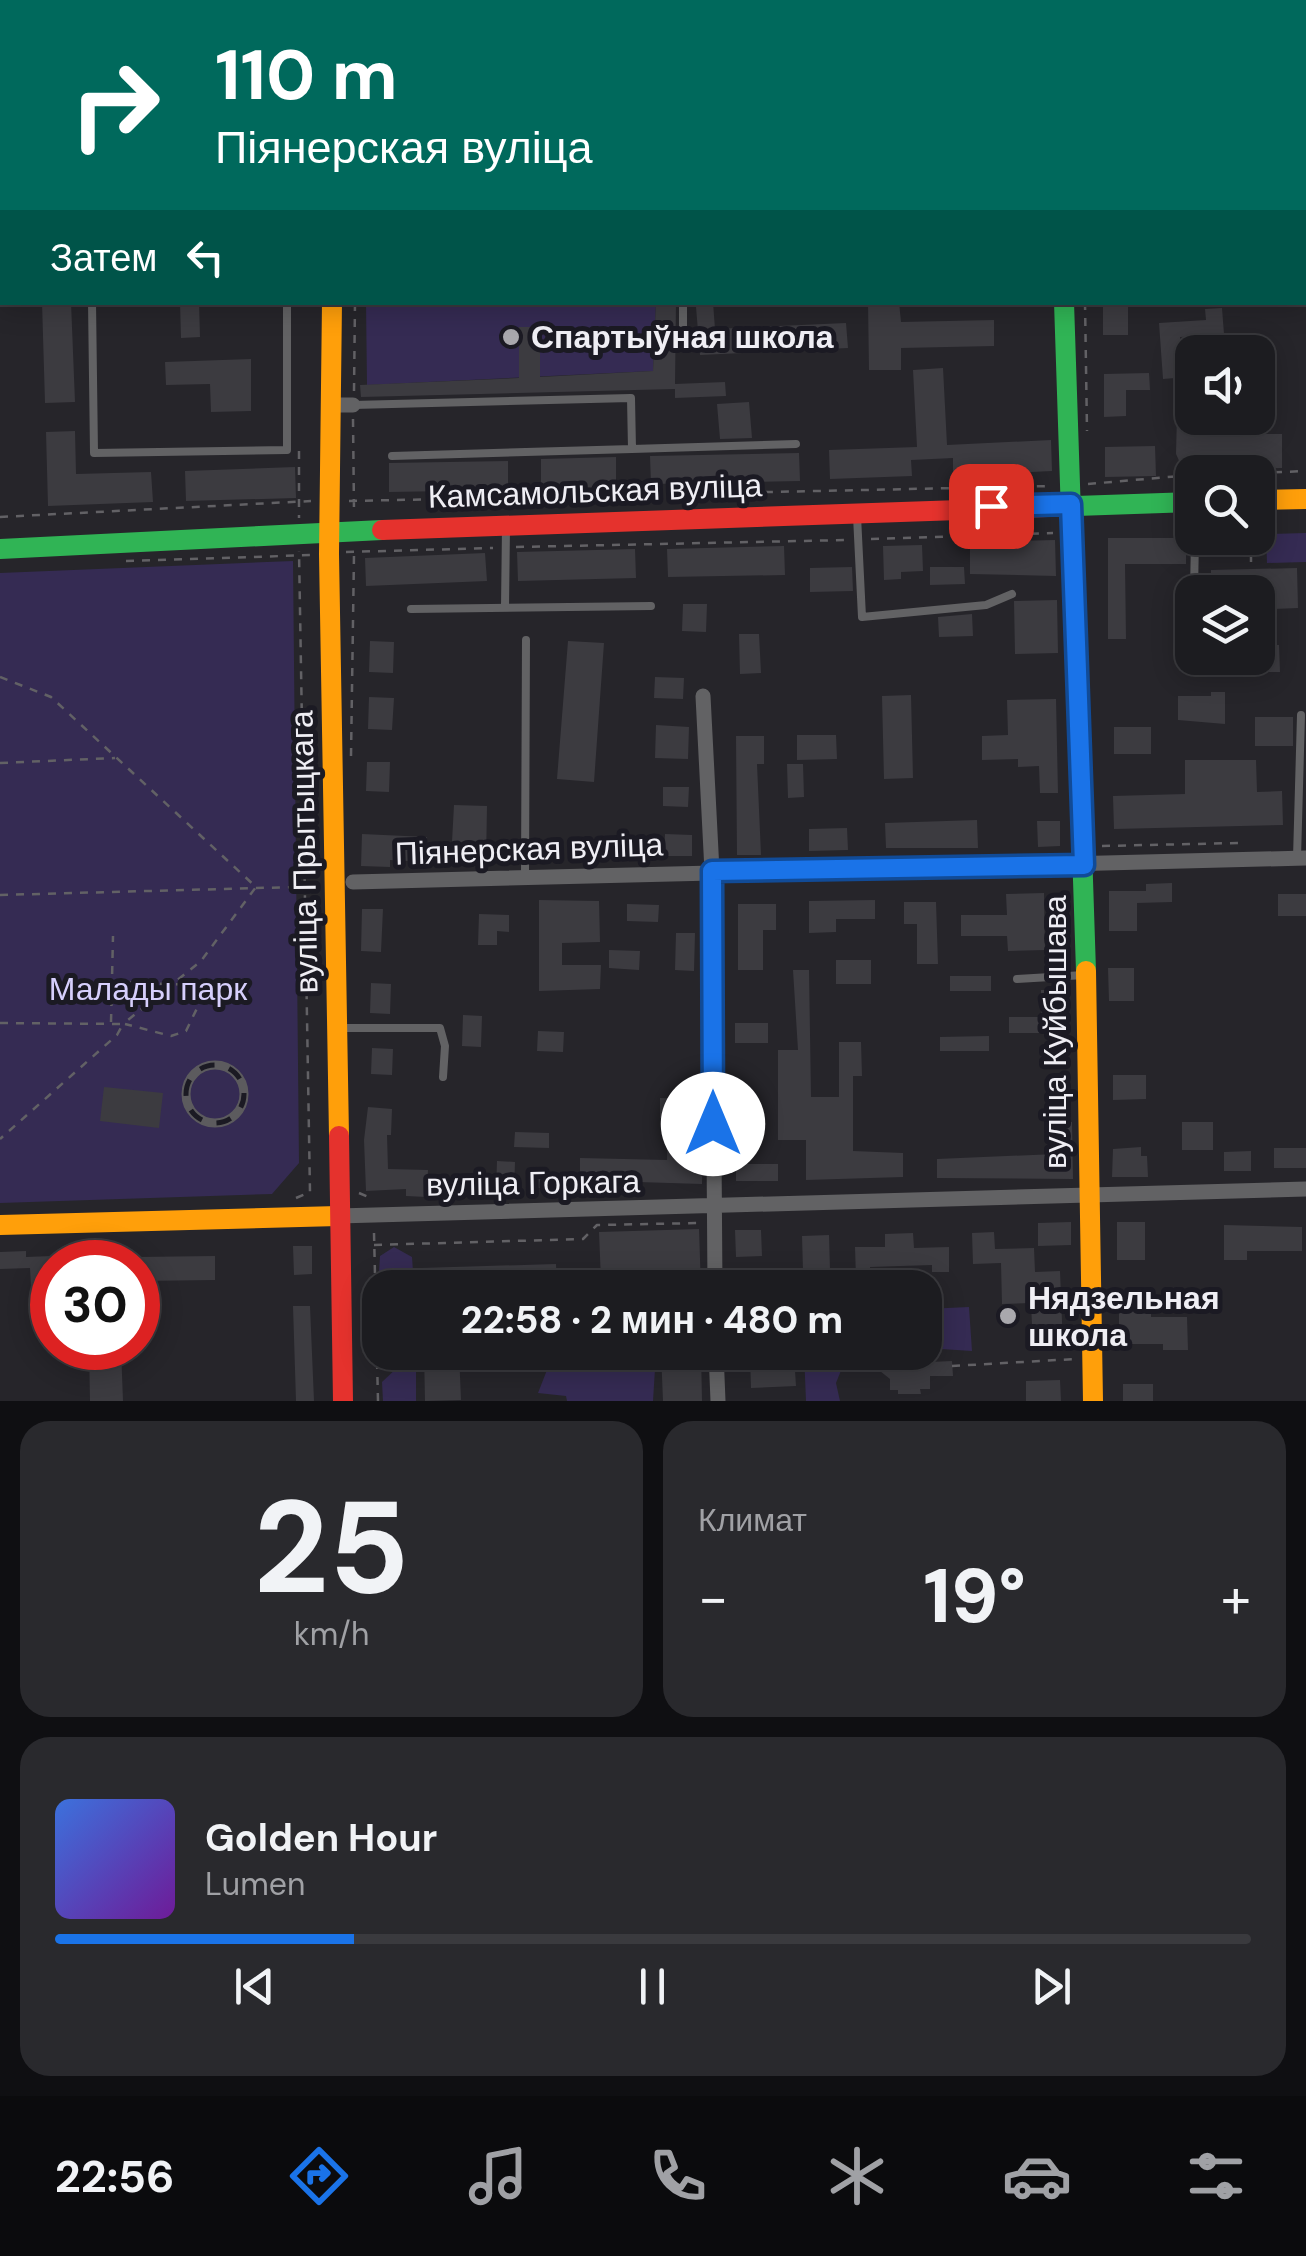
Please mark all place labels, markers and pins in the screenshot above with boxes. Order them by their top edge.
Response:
place label: Спартыўная школа [531,316,834,358]
marker: Спартыўная школа [500,326,522,348]
pin [949,464,1034,549]
place label: Нядзельная школа [1028,1277,1220,1356]
marker: Нядзельная школа [997,1305,1019,1327]

